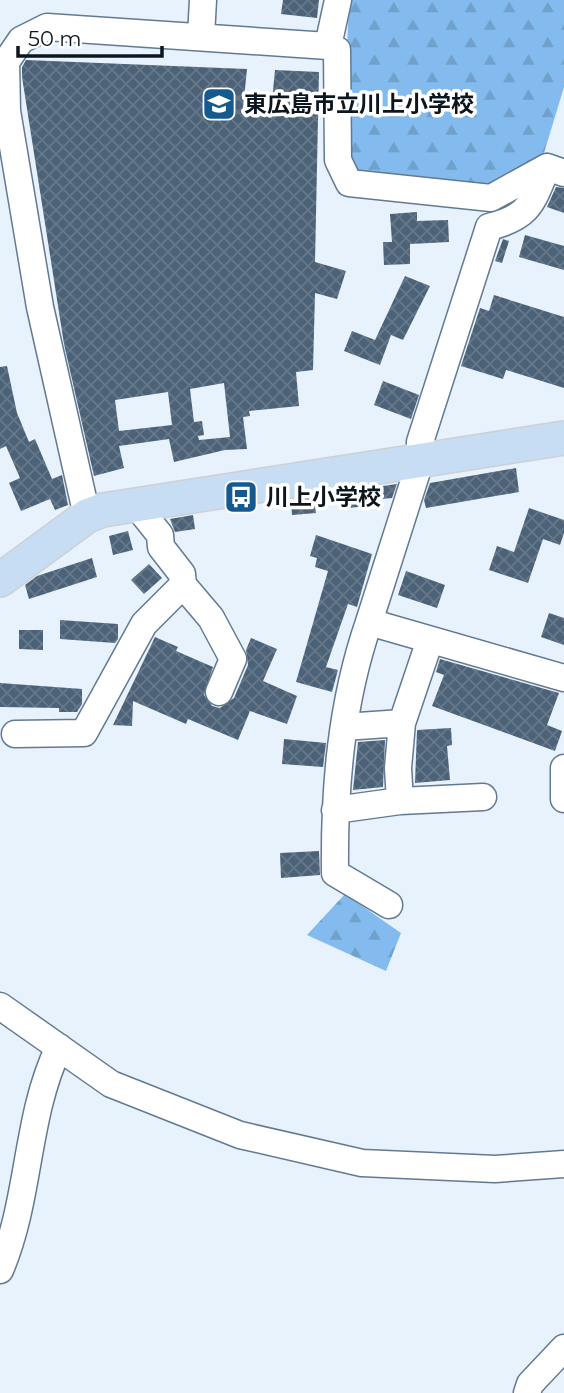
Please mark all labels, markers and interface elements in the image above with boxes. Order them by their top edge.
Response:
scale bar [18,14,161,58]
text: 50 m [28,26,82,51]
school or university icon: 東広島市立川上小学校 [200,85,238,123]
place label: 東広島市立川上小学校 [244,90,474,118]
bus stop icon: 川上小学校 [222,478,260,516]
place label: 川上小学校 [266,483,381,511]

